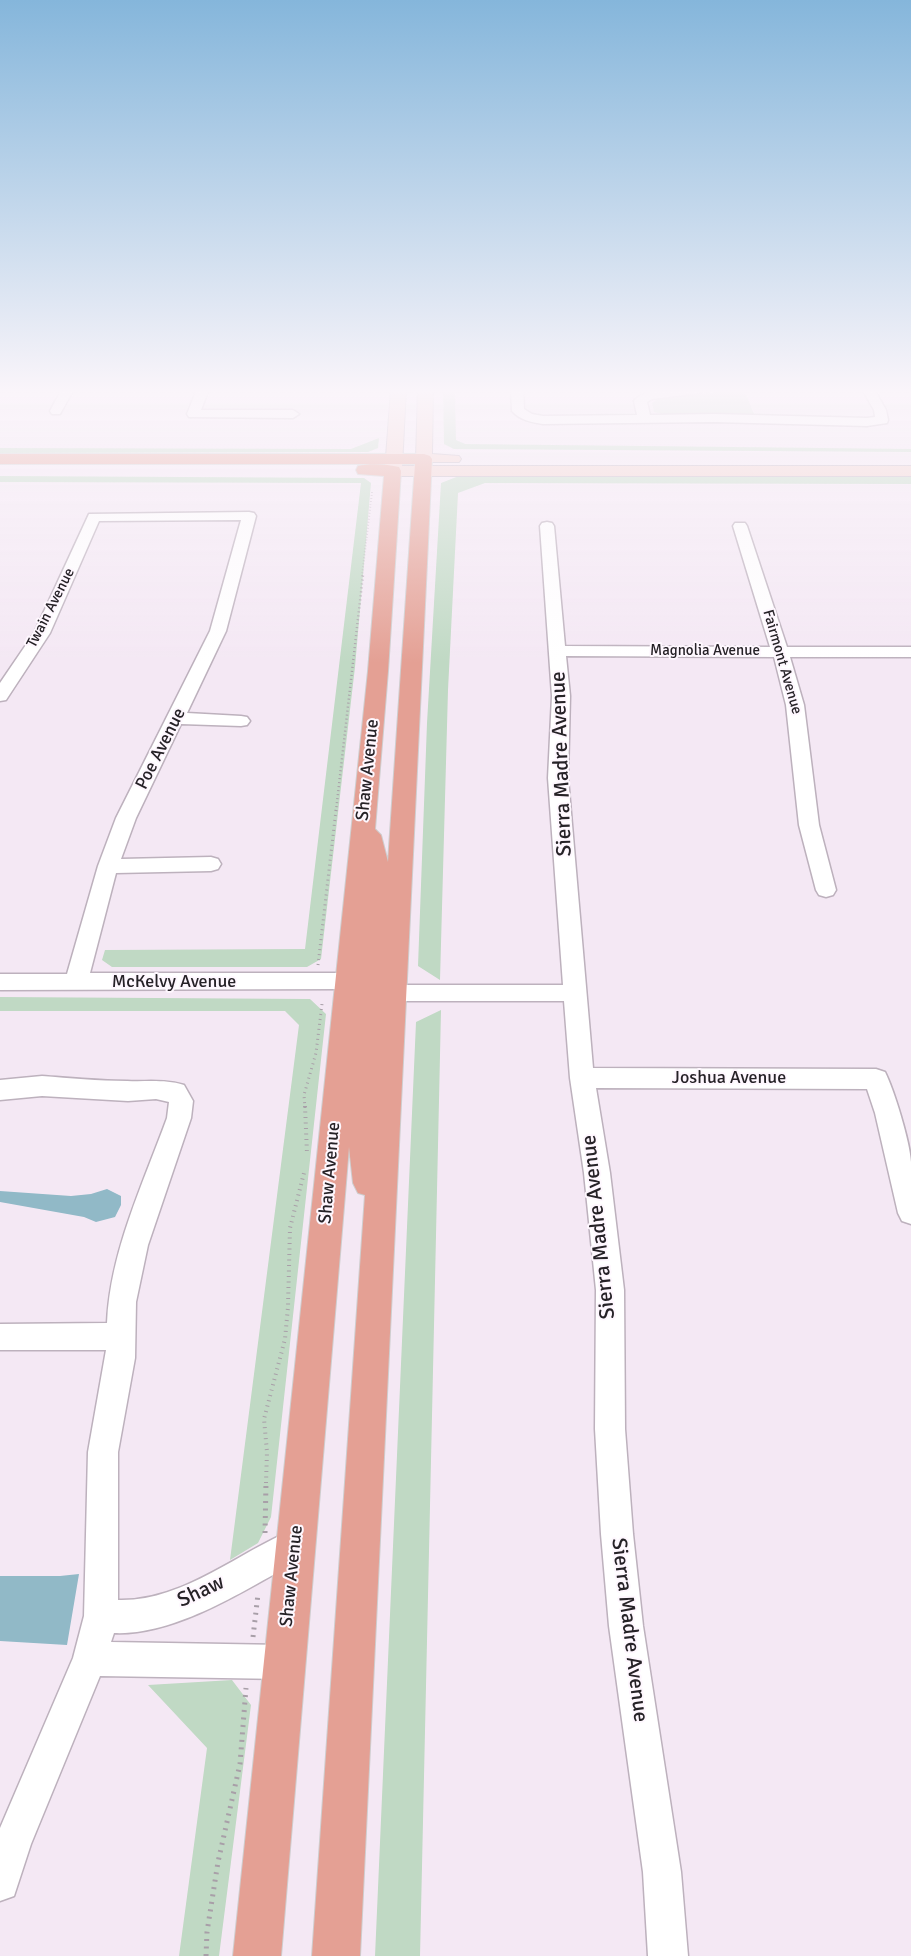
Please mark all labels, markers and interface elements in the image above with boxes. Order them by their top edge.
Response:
street label: Twain Avenue [23,565,79,651]
street label: Fairmont Avenue [758,608,806,716]
street label: Magnolia Avenue [650,642,760,660]
street label: Sierra Madre Avenue [546,671,578,857]
street label: Poe Avenue [131,705,191,793]
street label: Shaw Avenue [352,718,384,822]
street label: McKelvy Avenue [112,971,236,993]
street label: Joshua Avenue [672,1067,786,1089]
street label: Shaw Avenue [315,1121,345,1225]
street label: Sierra Madre Avenue [577,1134,621,1320]
street label: Shaw Avenue [276,1524,308,1628]
street label: Sierra Madre Avenue [605,1537,653,1723]
street label: Shaw [174,1570,228,1614]

